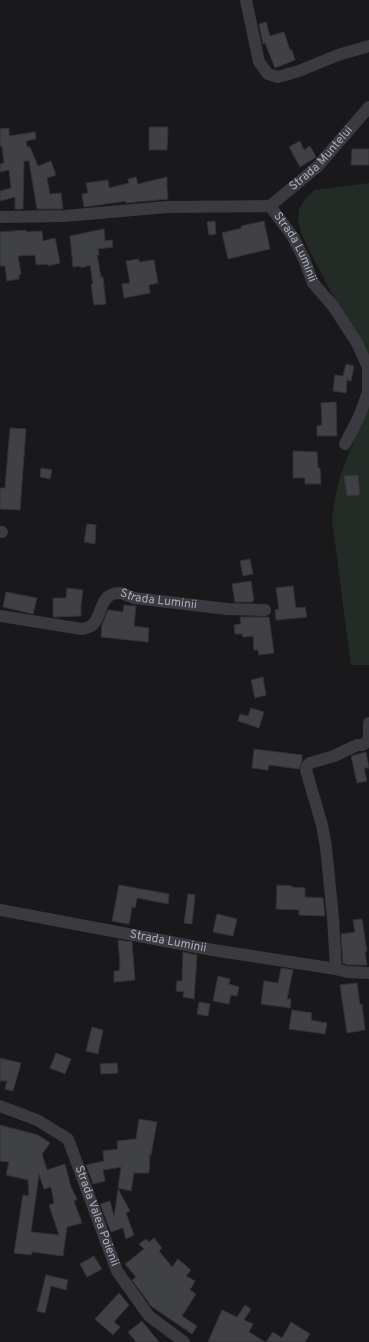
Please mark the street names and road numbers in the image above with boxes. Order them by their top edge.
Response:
street label: Strada Muntelui [286,123,357,195]
street label: Strada Luminii [269,209,320,284]
street label: Strada Luminii [118,585,198,613]
street label: Strada Luminii [128,927,208,957]
street label: Strada Valea Poienii [71,1163,123,1269]

